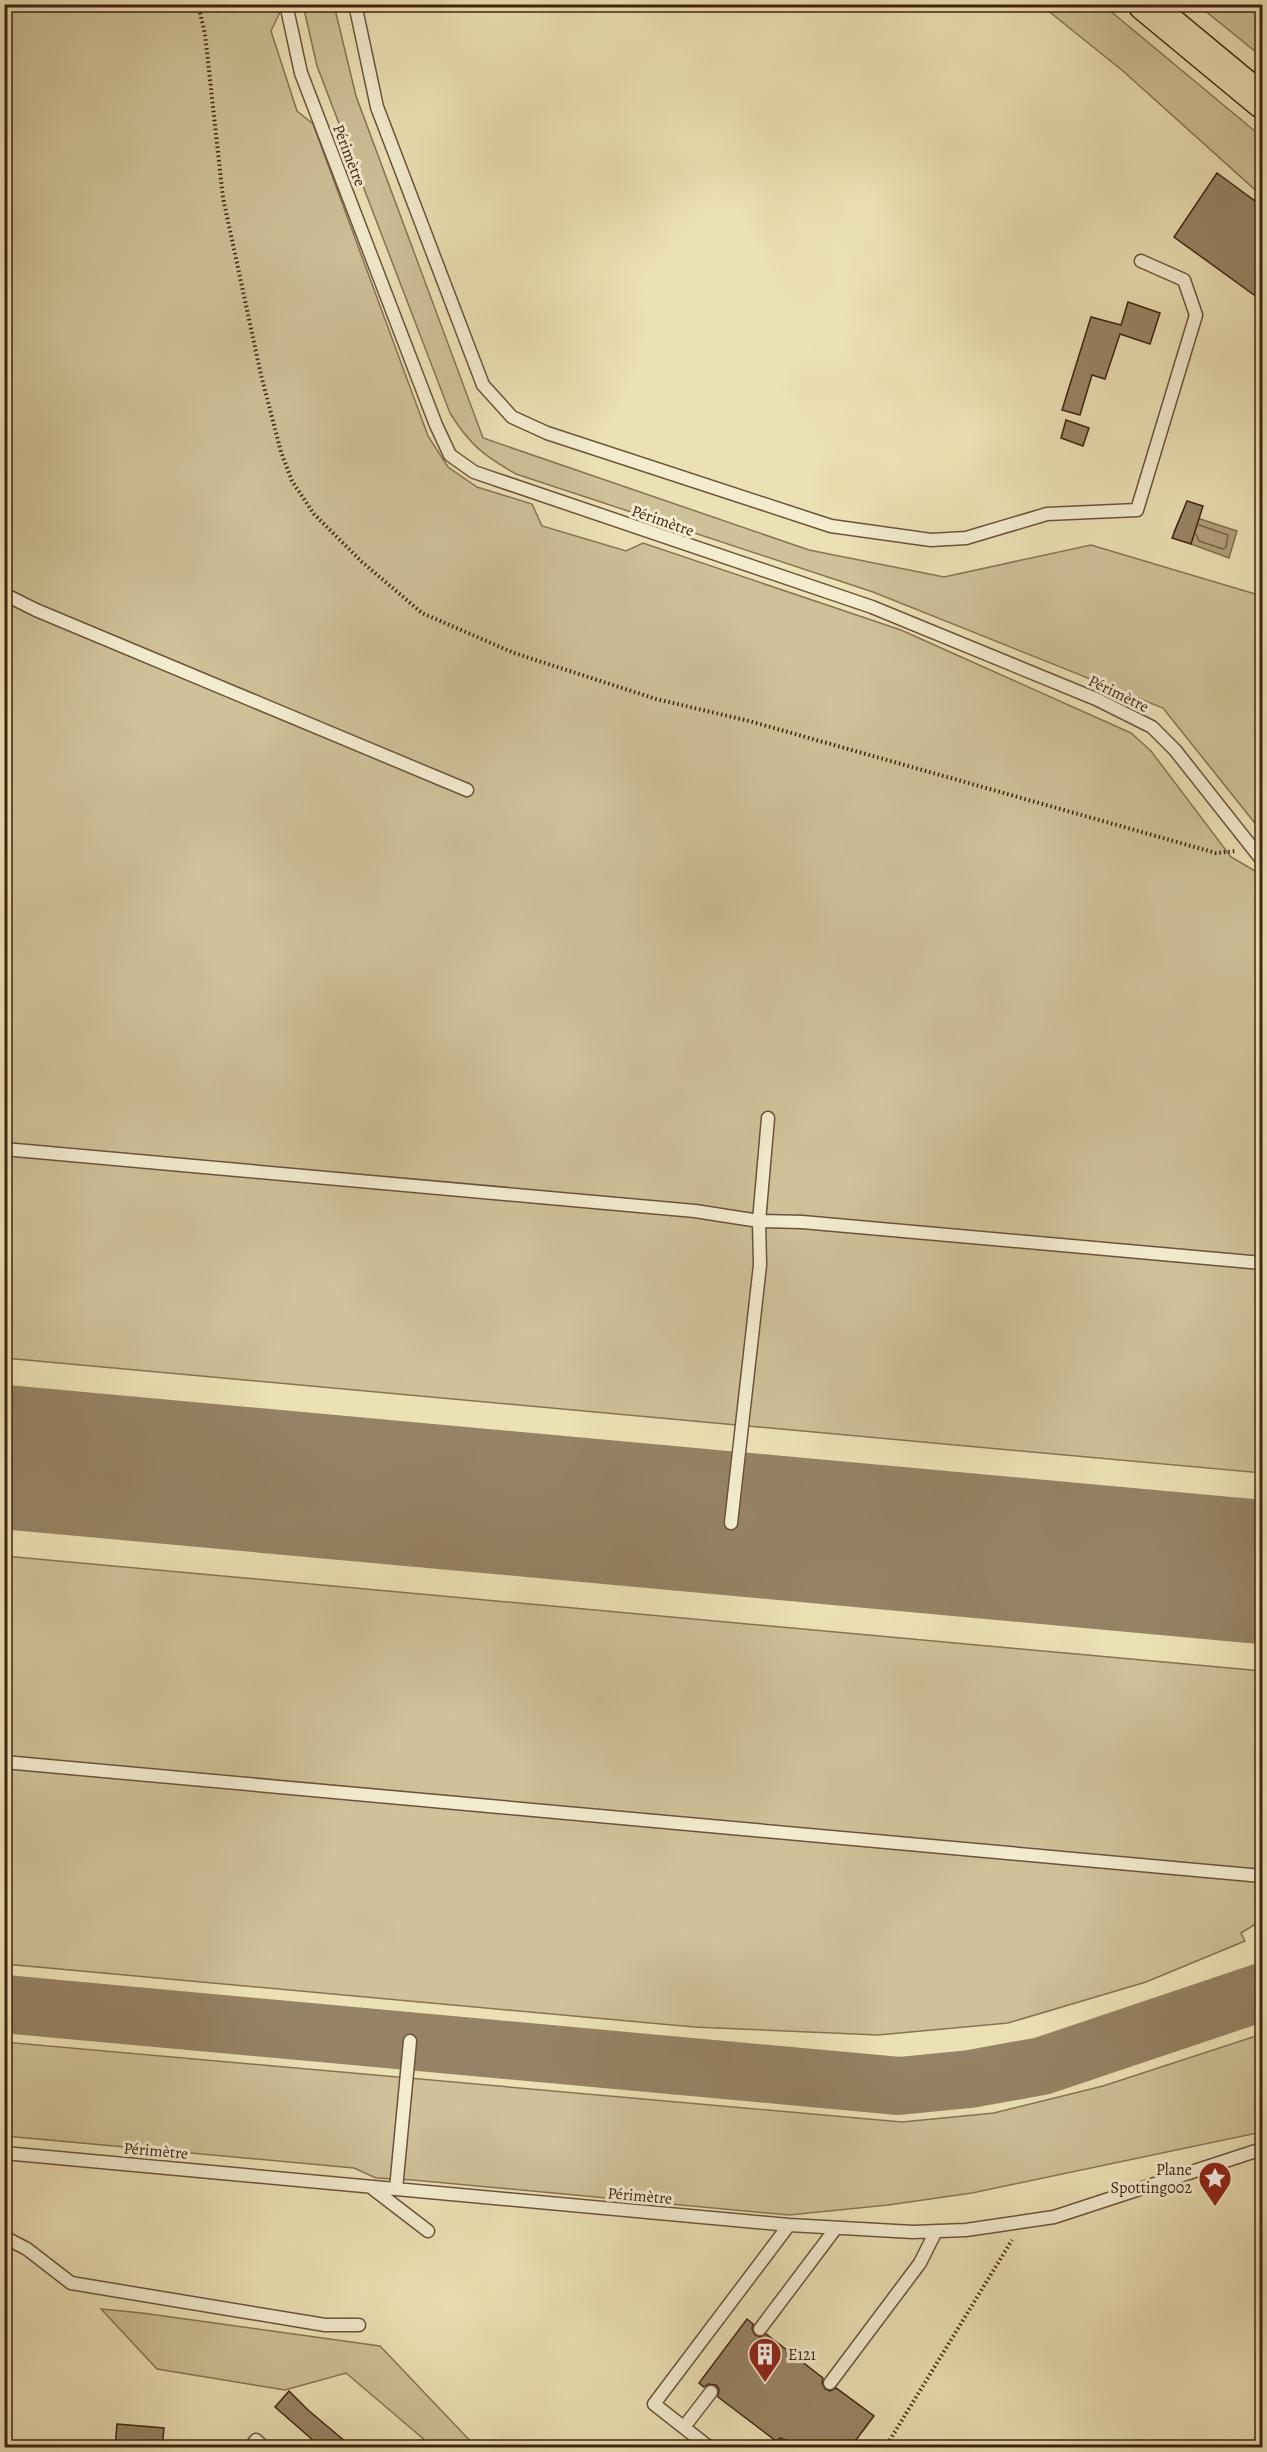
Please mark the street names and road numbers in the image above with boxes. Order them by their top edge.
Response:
street label: Périmètre [327,121,371,190]
street label: Périmètre [628,500,697,542]
street label: Périmètre [1085,670,1153,718]
street label: Périmètre [123,2137,189,2165]
street label: Périmètre [607,2182,673,2210]

